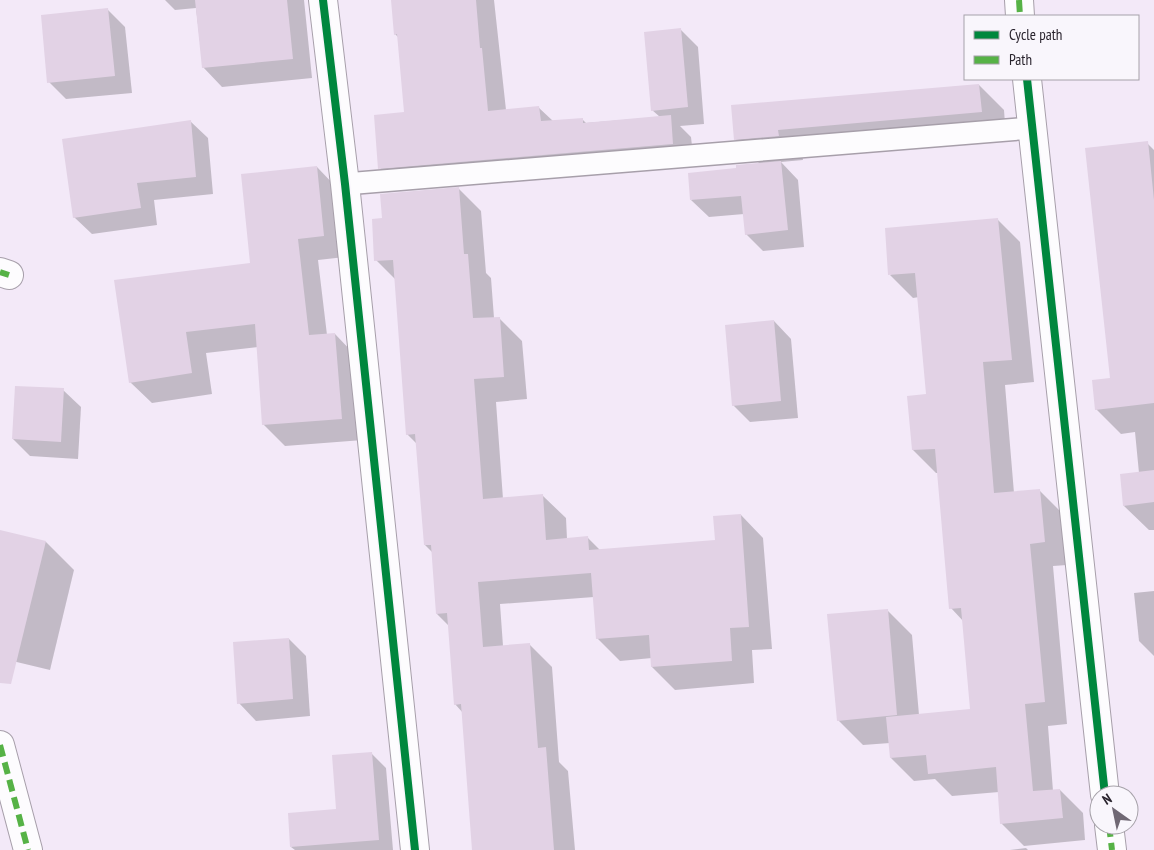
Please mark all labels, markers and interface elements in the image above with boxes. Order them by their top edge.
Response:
legend [964,15,1139,80]
text: Cycle path [1009,25,1062,44]
text: Path [1009,50,1032,69]
north arrow [1089,785,1139,835]
text: N [1099,789,1115,809]

